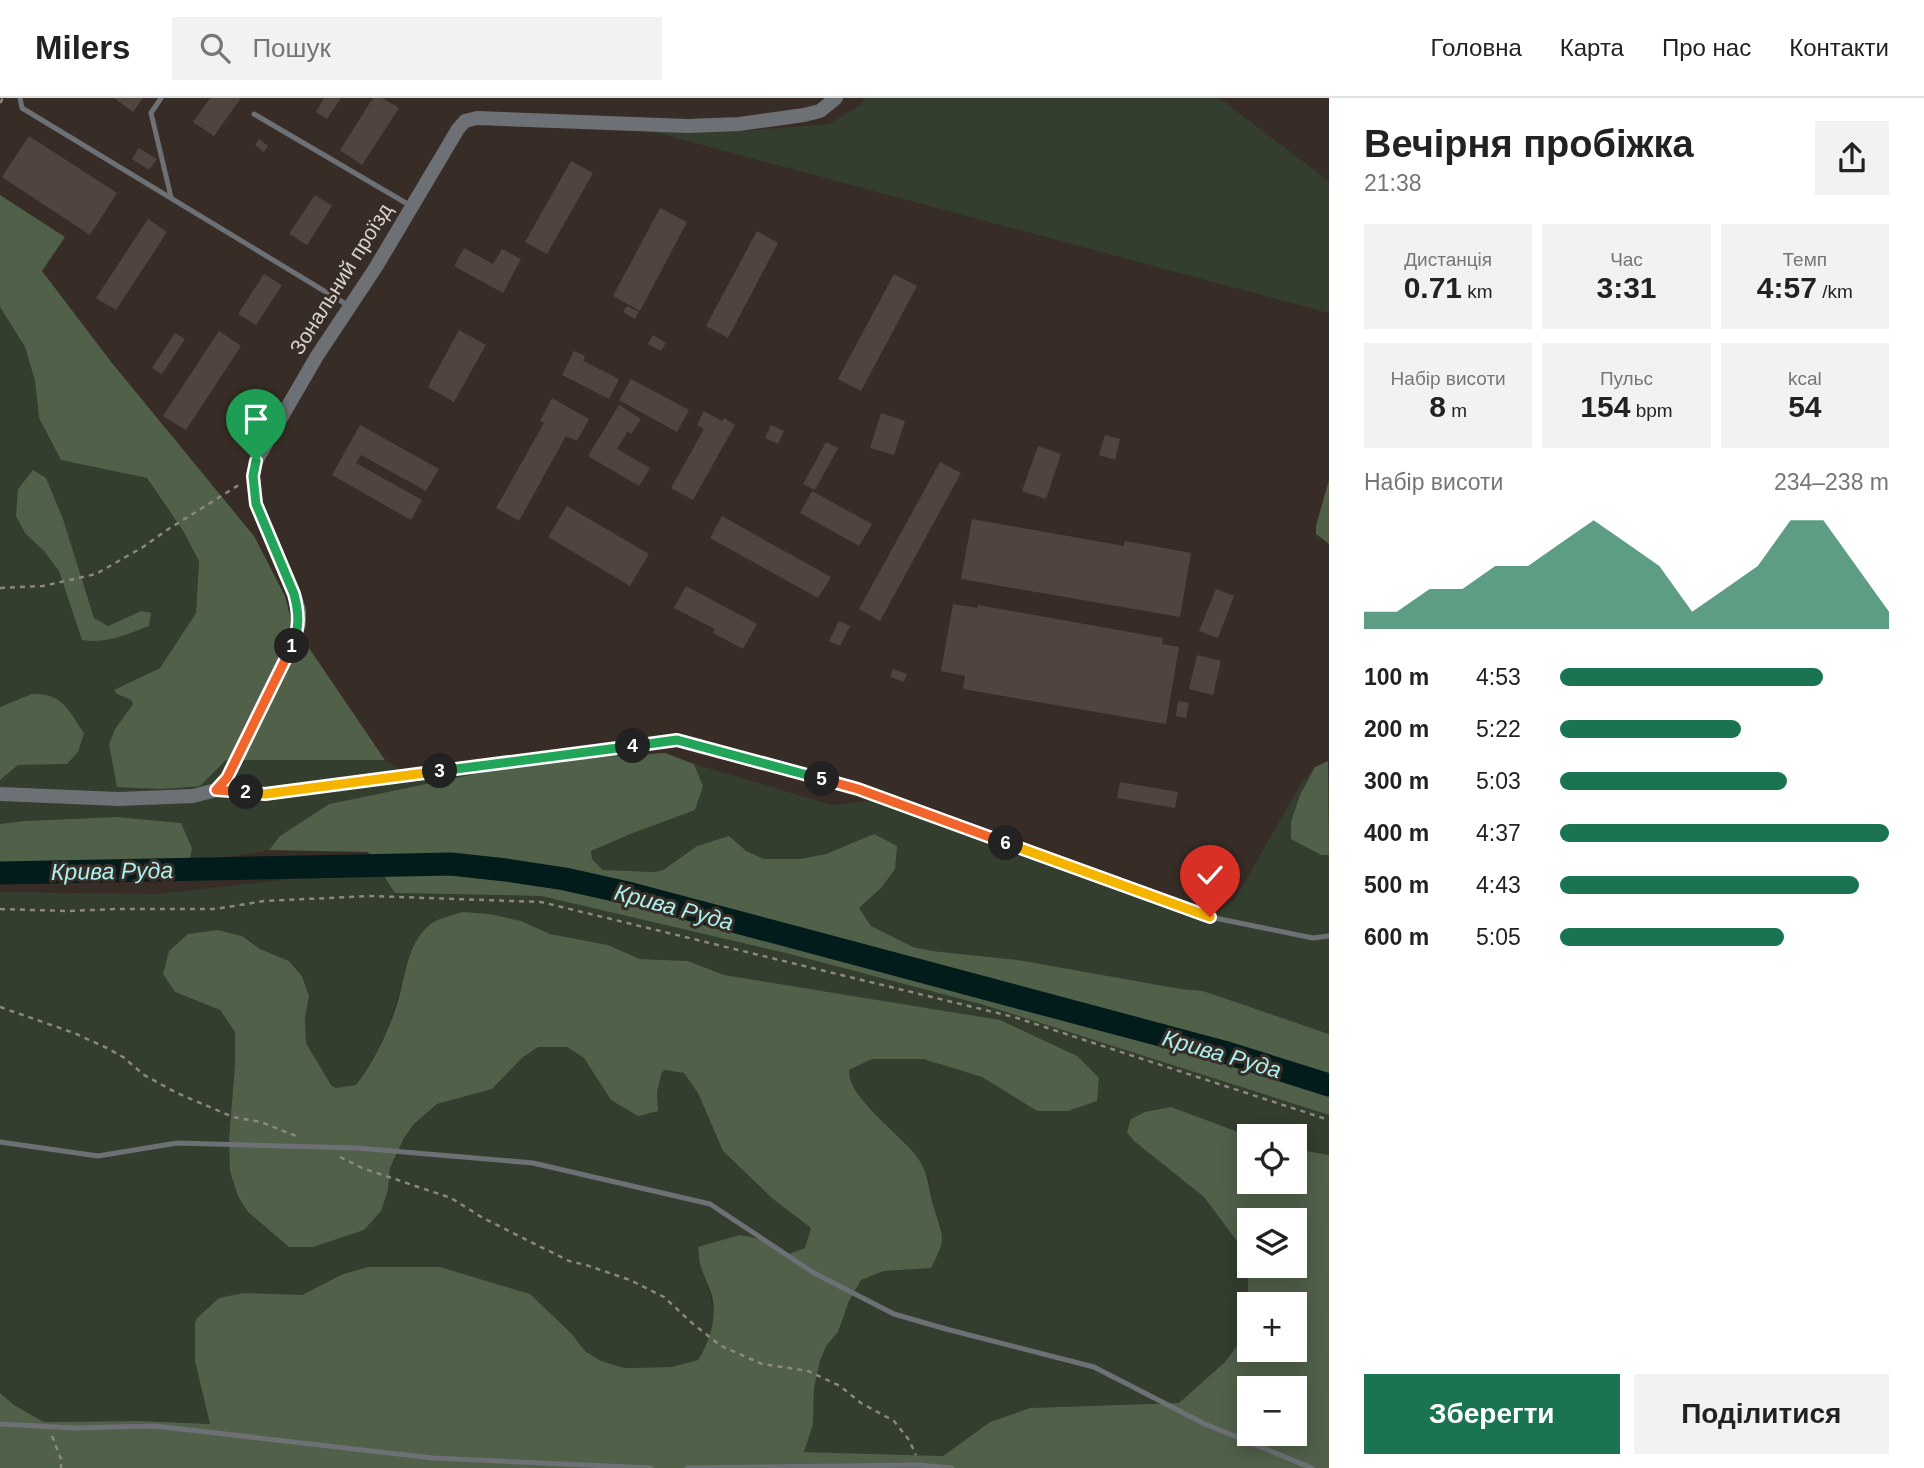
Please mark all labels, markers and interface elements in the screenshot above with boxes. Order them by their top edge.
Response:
search box [172,17,662,80]
text: Milers [35,29,130,66]
icon: search [196,29,234,67]
text: Пошук [252,33,331,63]
text: Головна [1431,34,1522,61]
text: Карта [1560,34,1624,61]
text: Про нас [1662,34,1751,61]
text: Контакти [1789,34,1889,61]
button: share [1815,121,1889,195]
text: Вечірня пробіжка [1364,123,1694,165]
text: 21:38 [1364,170,1422,196]
street label: Зональний проїзд [285,199,396,358]
text: Дистанція [1404,249,1492,270]
text: Час [1610,249,1643,270]
text: Темп [1783,249,1827,270]
text: 0.71 [1404,271,1462,304]
text: 3:31 [1596,271,1657,304]
text: 4:57 [1757,271,1817,304]
text: km [1462,281,1493,302]
text: /km [1817,281,1853,302]
text: Набір висоти [1391,368,1506,389]
text: Пульс [1600,368,1653,389]
text: kcal [1788,368,1822,389]
pin [226,389,286,461]
text: 8 [1429,390,1446,423]
text: 154 [1580,390,1630,423]
text: 54 [1788,390,1822,423]
icon: arrive [237,400,275,438]
text: m [1446,400,1467,421]
text: bpm [1630,400,1673,421]
text: Набір висоти [1364,469,1503,495]
text: 234–238 m [1774,469,1889,495]
pin: 1 [274,628,310,664]
text: 1 [286,635,297,656]
text: 100 m [1364,664,1429,690]
text: 4:53 [1476,664,1521,690]
text: 200 m [1364,716,1429,742]
text: 5:22 [1476,716,1521,742]
pin: 4 [616,728,650,764]
text: 4 [627,735,638,756]
pin: 3 [422,754,458,788]
text: 3 [434,760,445,781]
pin: 5 [804,762,840,796]
text: 5 [816,768,827,789]
text: 300 m [1364,768,1429,794]
text: 5:03 [1476,768,1521,794]
pin: 2 [229,774,264,810]
text: 2 [240,781,251,802]
text: 400 m [1364,820,1429,846]
text: 4:37 [1476,820,1521,846]
pin: 6 [988,826,1024,860]
text: 6 [1000,832,1011,853]
pin [1180,845,1240,917]
icon: check [1191,856,1229,894]
water label: Крива Руда [51,857,173,885]
text: 500 m [1364,872,1429,898]
text: 4:43 [1476,872,1521,898]
water label: Крива Руда [612,879,736,935]
text: 600 m [1364,924,1429,950]
text: 5:05 [1476,924,1521,950]
water label: Крива Руда [1160,1025,1284,1083]
map controls [1237,1124,1307,1446]
button: locate [1237,1124,1307,1194]
button: layers [1237,1208,1307,1278]
button: + [1237,1292,1307,1362]
button: Зберегти [1364,1374,1620,1454]
button: Поділитися [1634,1374,1889,1454]
button: − [1237,1376,1307,1446]

